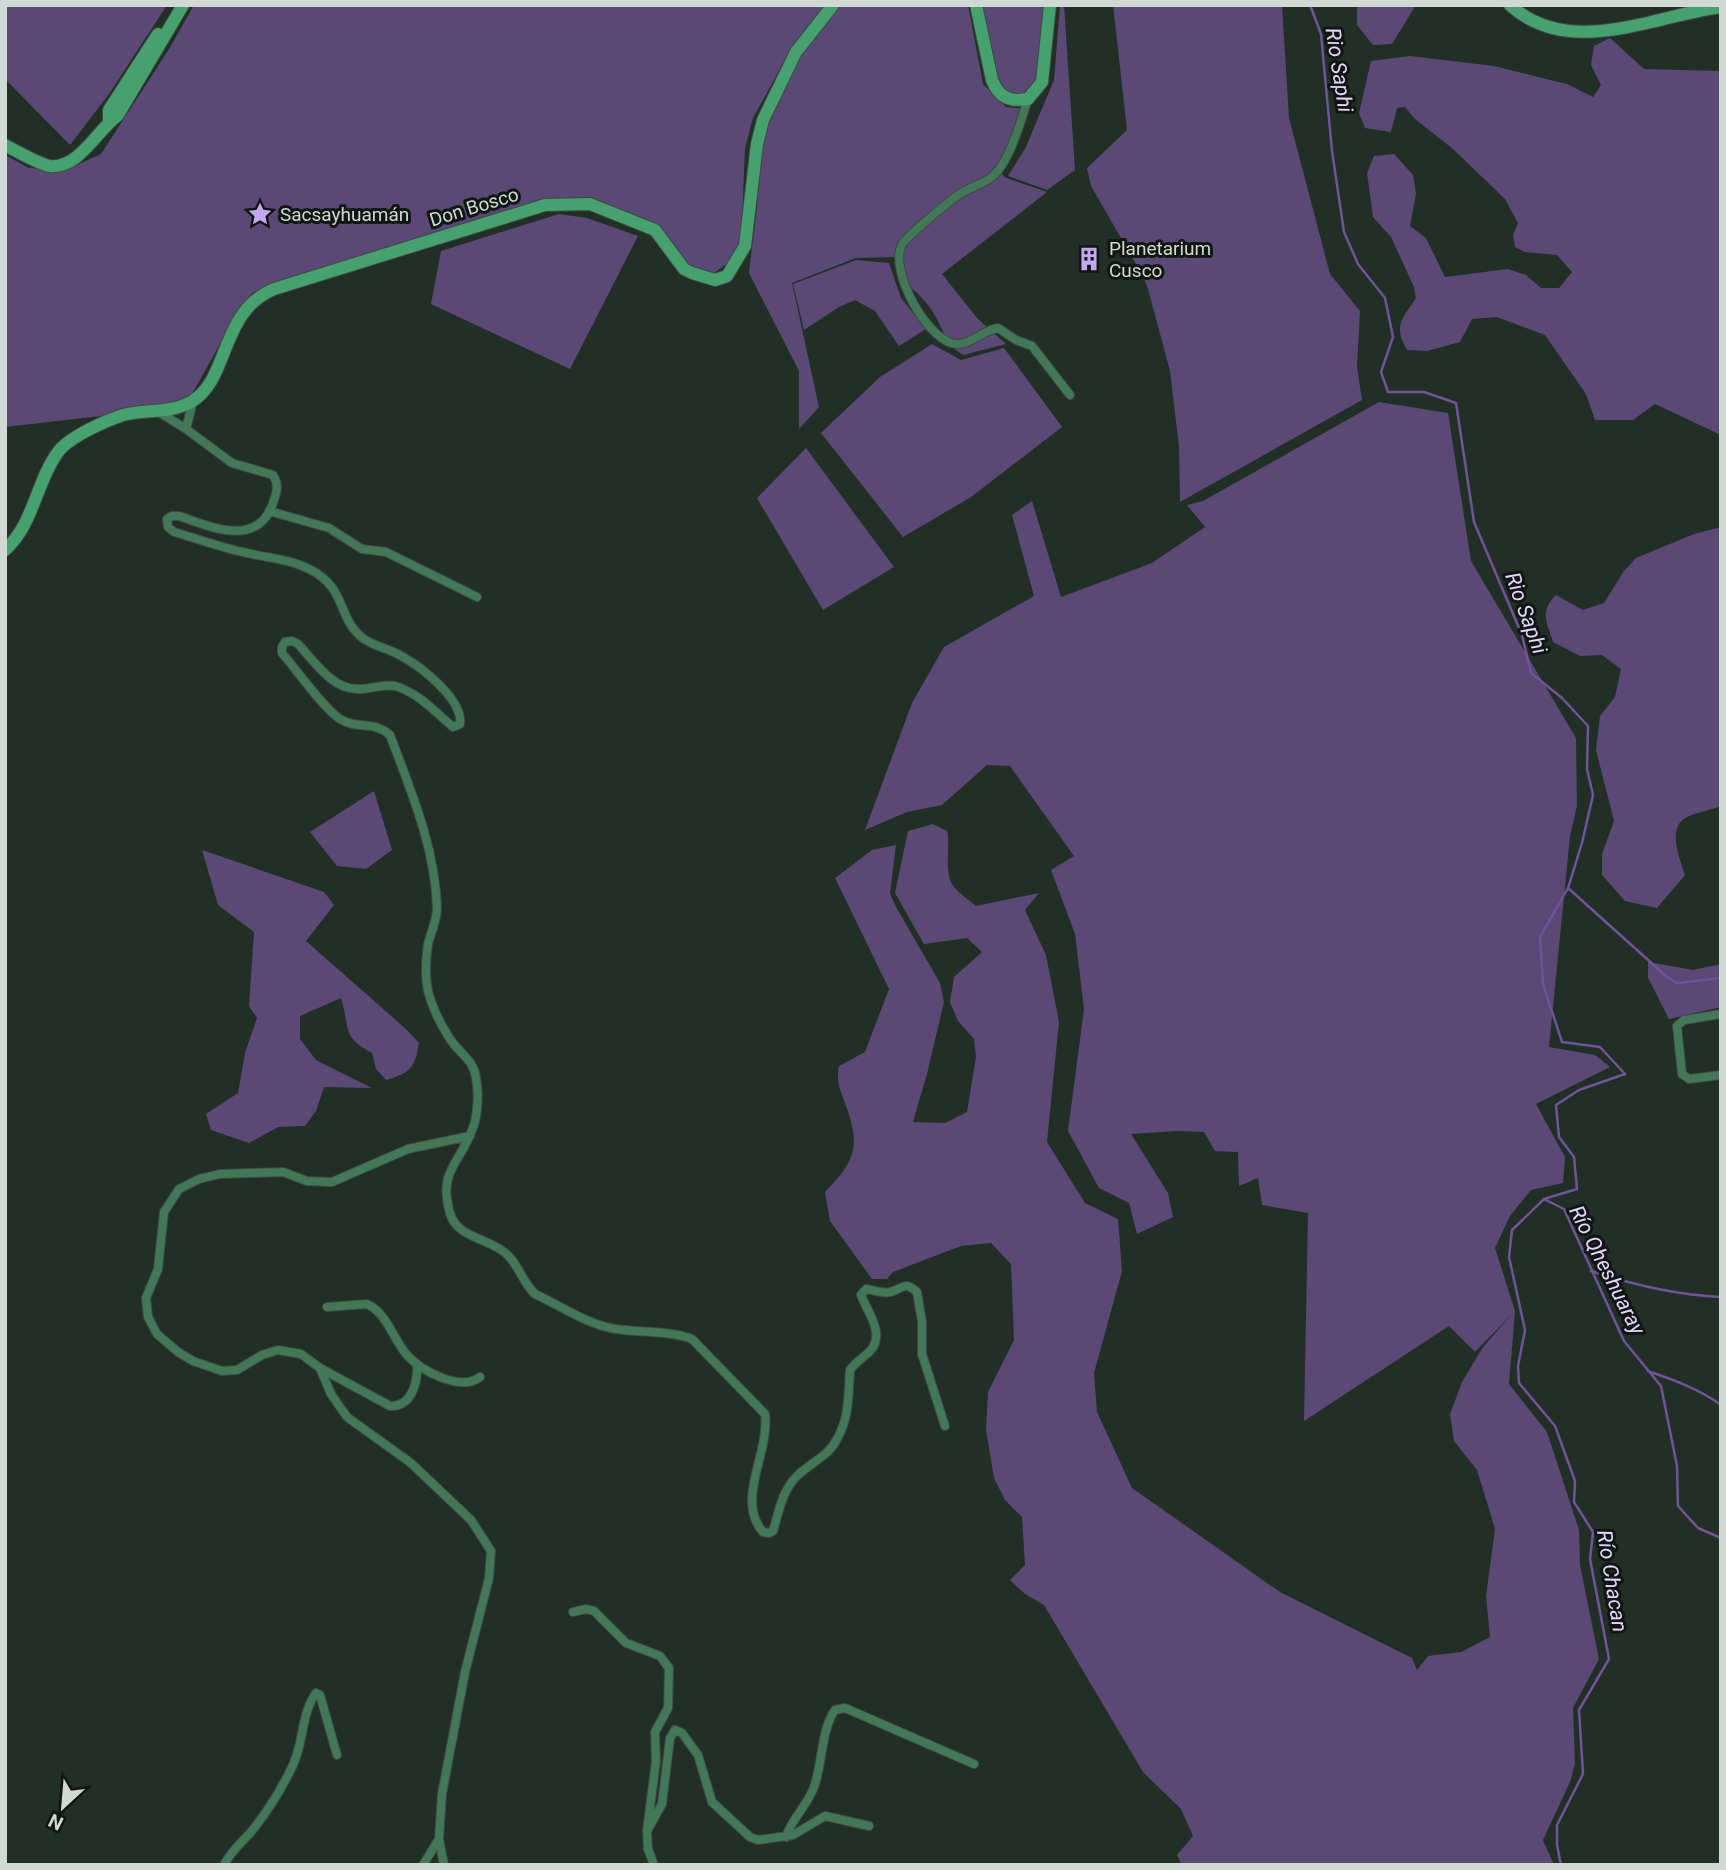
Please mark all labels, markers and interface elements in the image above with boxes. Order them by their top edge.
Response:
water label: Rio Saphi [1320,26,1358,114]
street label: Don Bosco [427,183,521,231]
place icon: Sacsayhuamán [246,200,274,228]
place label: Sacsayhuamán [280,203,409,226]
place label: Planetarium Cusco [1109,237,1211,282]
building icon: Planetarium Cusco [1075,245,1103,273]
water label: Rio Saphi [1500,569,1552,657]
water label: Río Qheshuaray [1564,1202,1650,1340]
water label: Río Chacan [1592,1528,1632,1634]
north arrow [28,1772,98,1842]
text: N [45,1809,67,1835]

